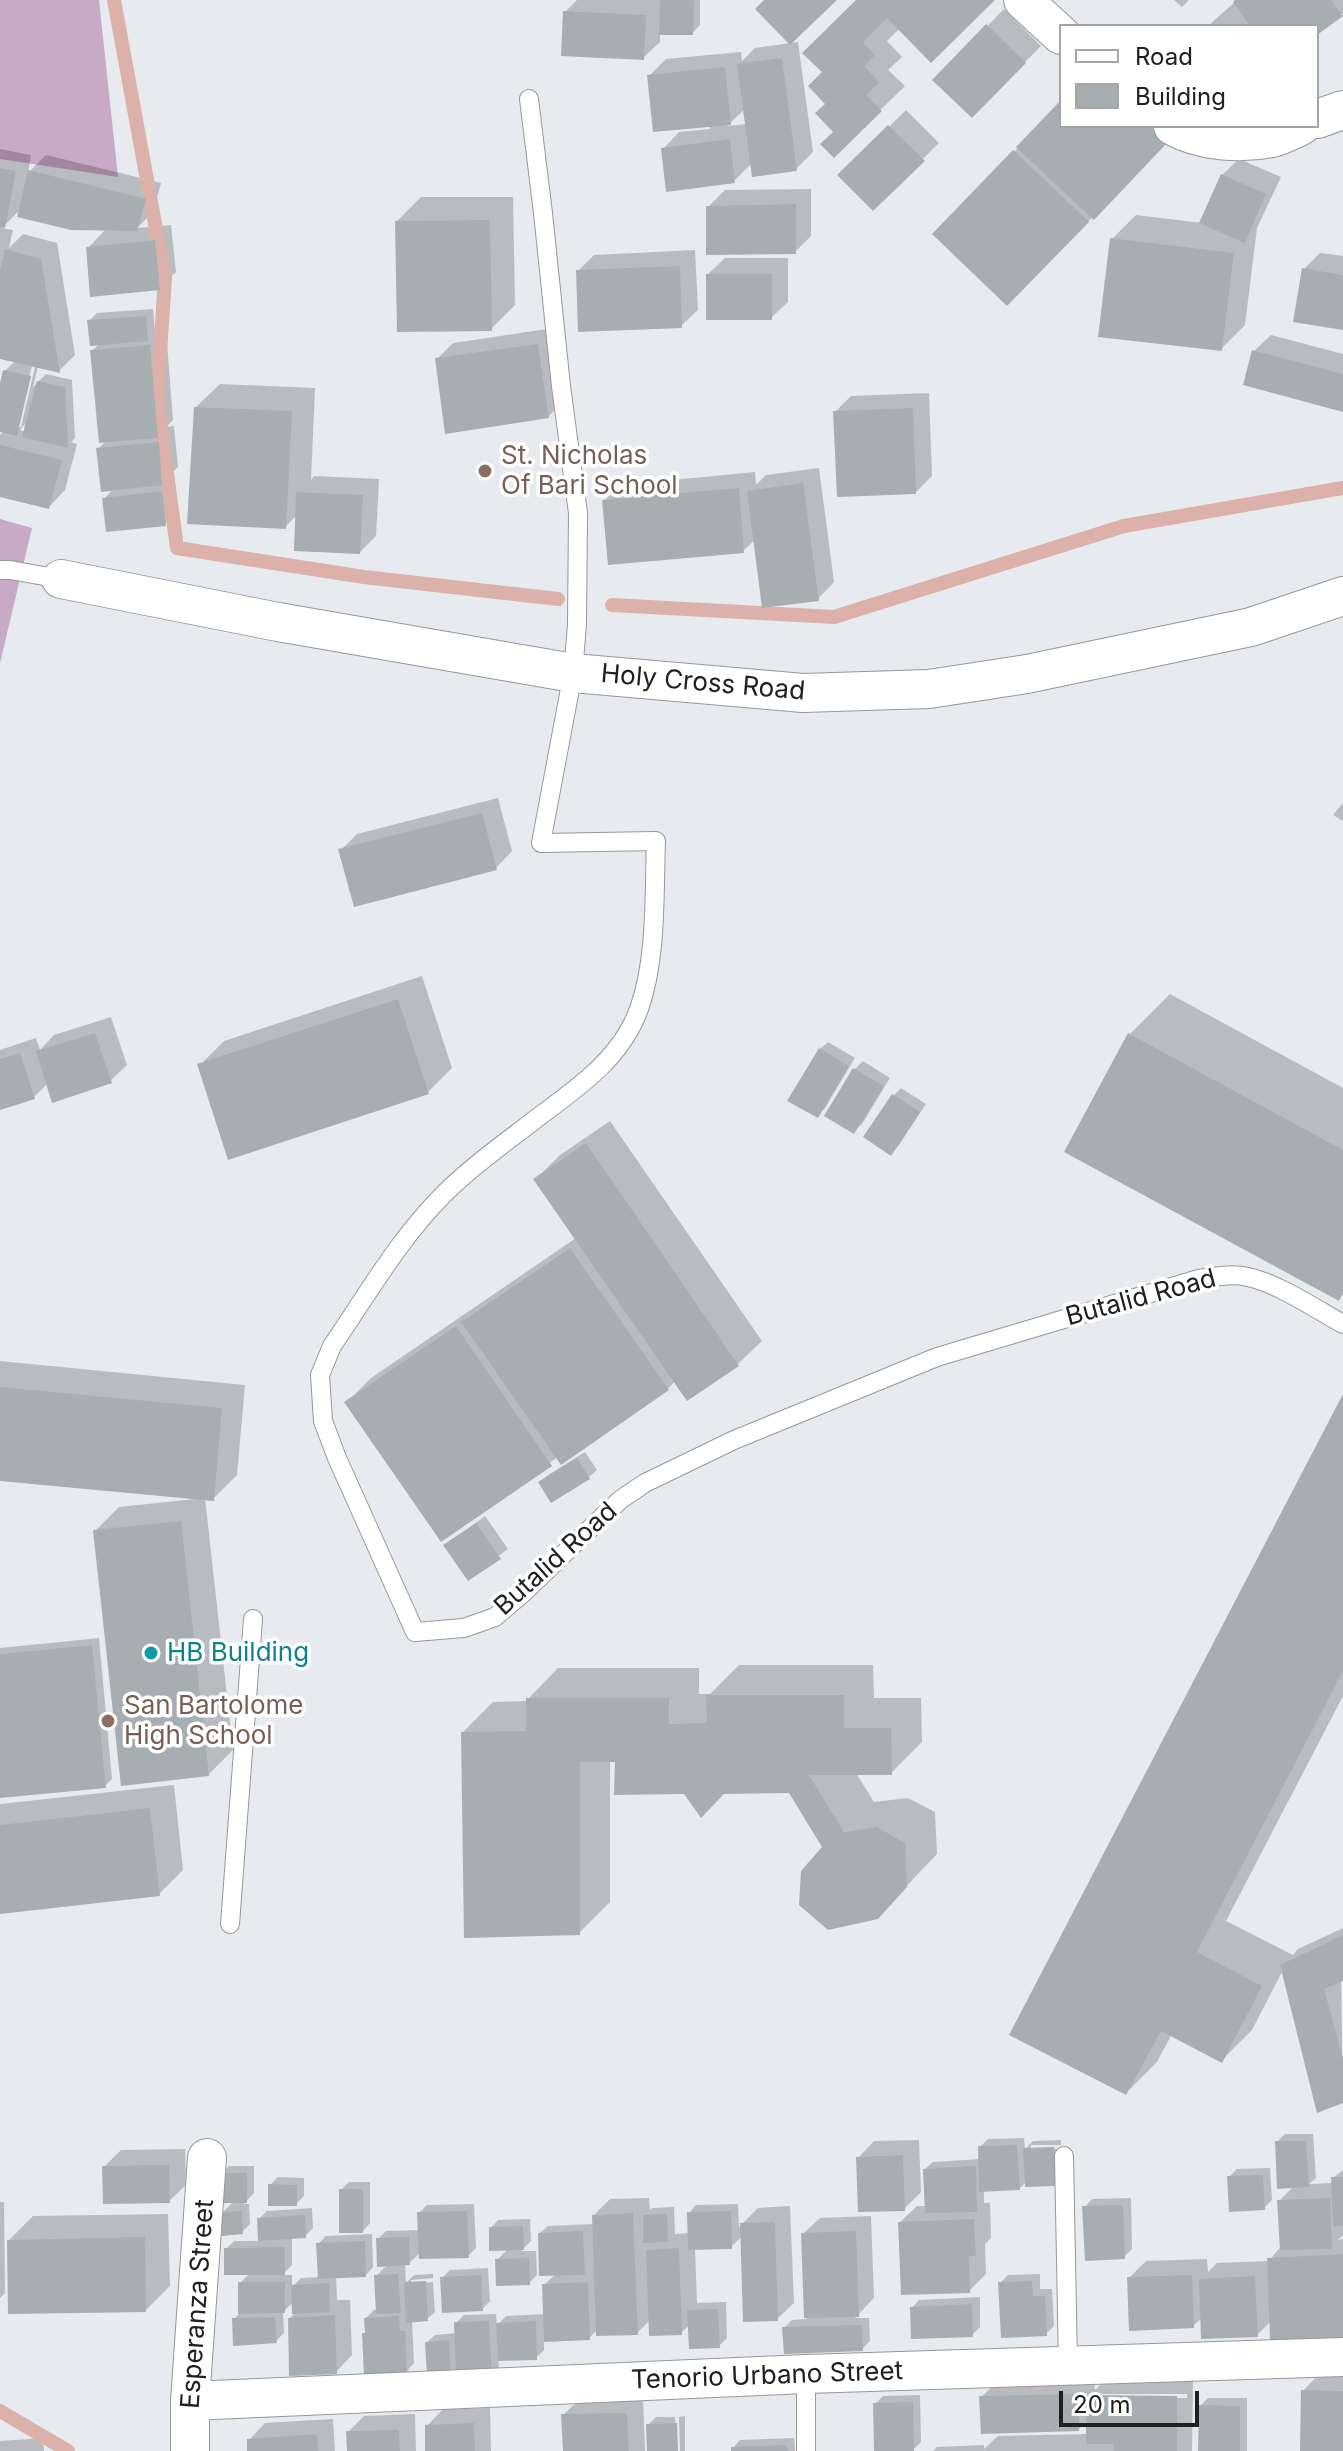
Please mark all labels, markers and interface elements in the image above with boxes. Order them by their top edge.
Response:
legend [1059,24,1319,128]
text: Road [1135,42,1193,71]
text: Building [1135,82,1226,111]
place label: St. Nicholas Of Bari School [501,440,678,502]
marker: St. Nicholas Of Bari School [476,462,494,480]
street label: Holy Cross Road [600,659,806,707]
street label: Butalid Road [1063,1263,1219,1333]
street label: Butalid Road [488,1496,624,1622]
place label: HB Building [167,1637,309,1669]
marker: HB Building [142,1644,160,1662]
place label: San Bartolome High School [124,1690,303,1752]
marker: San Bartolome High School [99,1712,117,1730]
street label: Esperanza Street [175,2198,221,2410]
street label: Tenorio Urbano Street [630,2356,904,2396]
scale bar [1063,2375,1203,2425]
text: 20 m [1073,2390,1131,2419]

